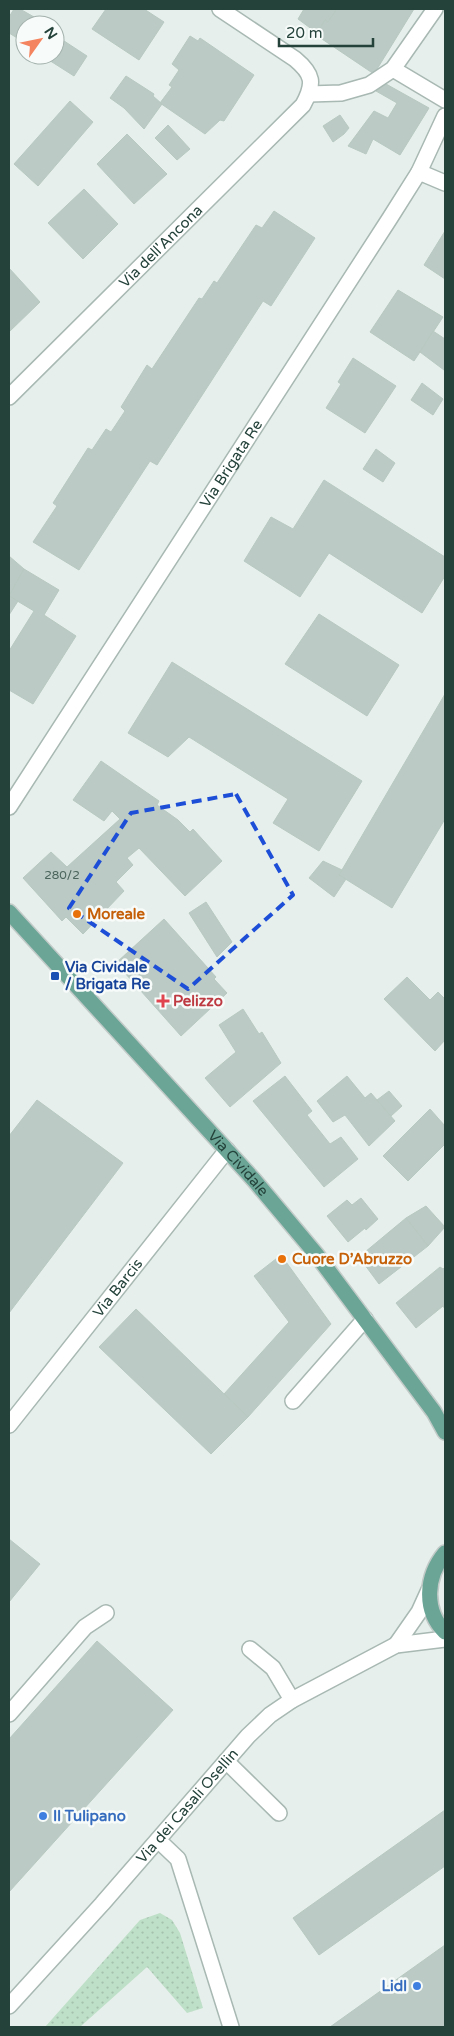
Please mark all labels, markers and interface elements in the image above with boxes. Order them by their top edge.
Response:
north arrow [15,15,65,65]
scale bar [279,15,373,47]
text: N [40,24,61,43]
text: 20 m [286,24,323,42]
street label: Via dell'Ancona [115,201,206,291]
street label: Via Brigata Re [196,416,266,511]
house number: 280/2 [44,868,80,882]
place label: Moreale [87,905,146,923]
marker: Moreale [71,908,83,920]
place label: Via Cividale / Brigata Re [65,958,151,994]
marker: Via Cividale / Brigata Re [49,970,61,982]
place label: Pelizzo [173,992,223,1010]
marker: Pelizzo [157,995,169,1007]
street label: Via Cividale [204,1126,273,1200]
place label: Cuore D’Abruzzo [292,1250,412,1268]
marker: Cuore D’Abruzzo [276,1253,288,1265]
street label: Via Barcis [89,1255,146,1321]
street label: Via dei Casali Osellin [133,1745,242,1867]
place label: Il Tulipano [53,1807,126,1826]
marker: Il Tulipano [37,1810,49,1822]
place label: Lidl [381,1977,407,1995]
marker: Lidl [411,1980,423,1992]

